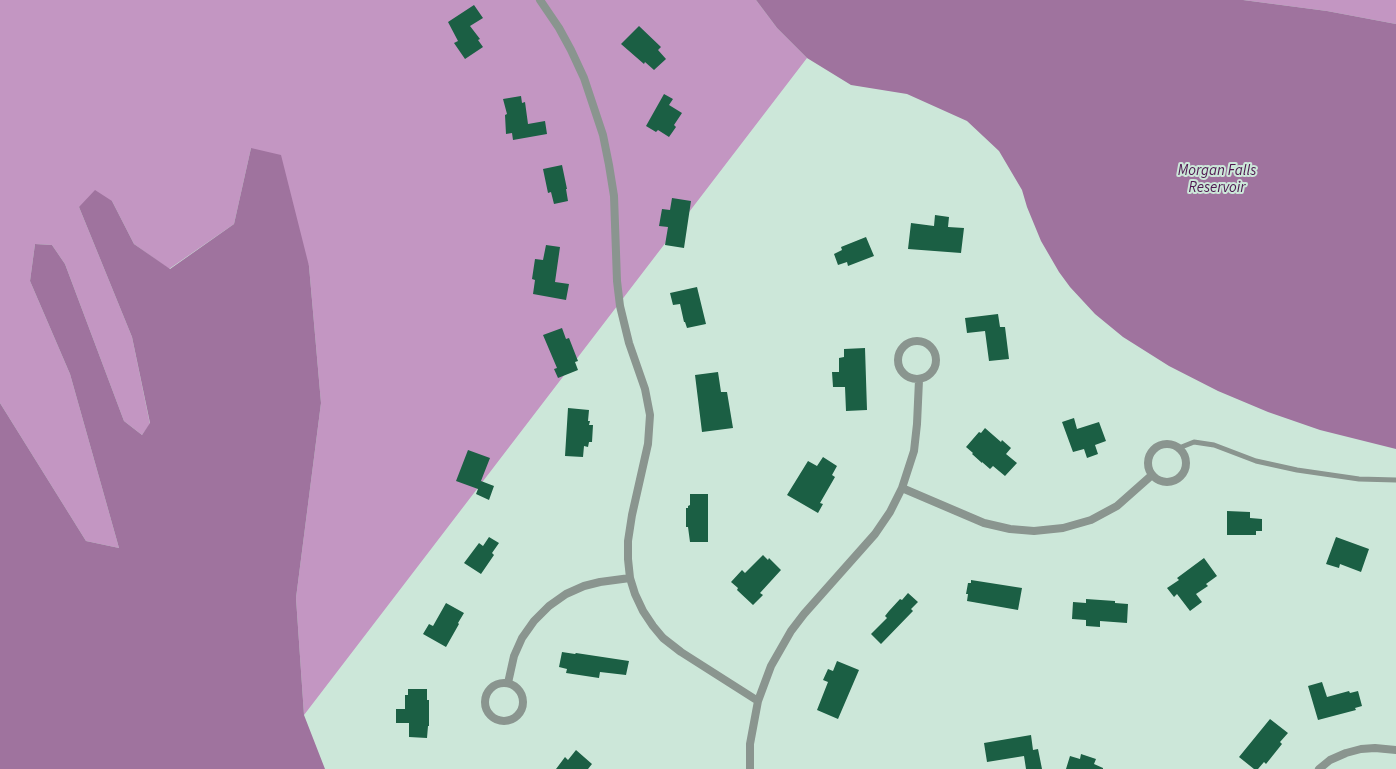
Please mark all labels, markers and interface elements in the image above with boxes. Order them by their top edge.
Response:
water label: Morgan Falls Reservoir [1178,163,1256,198]

